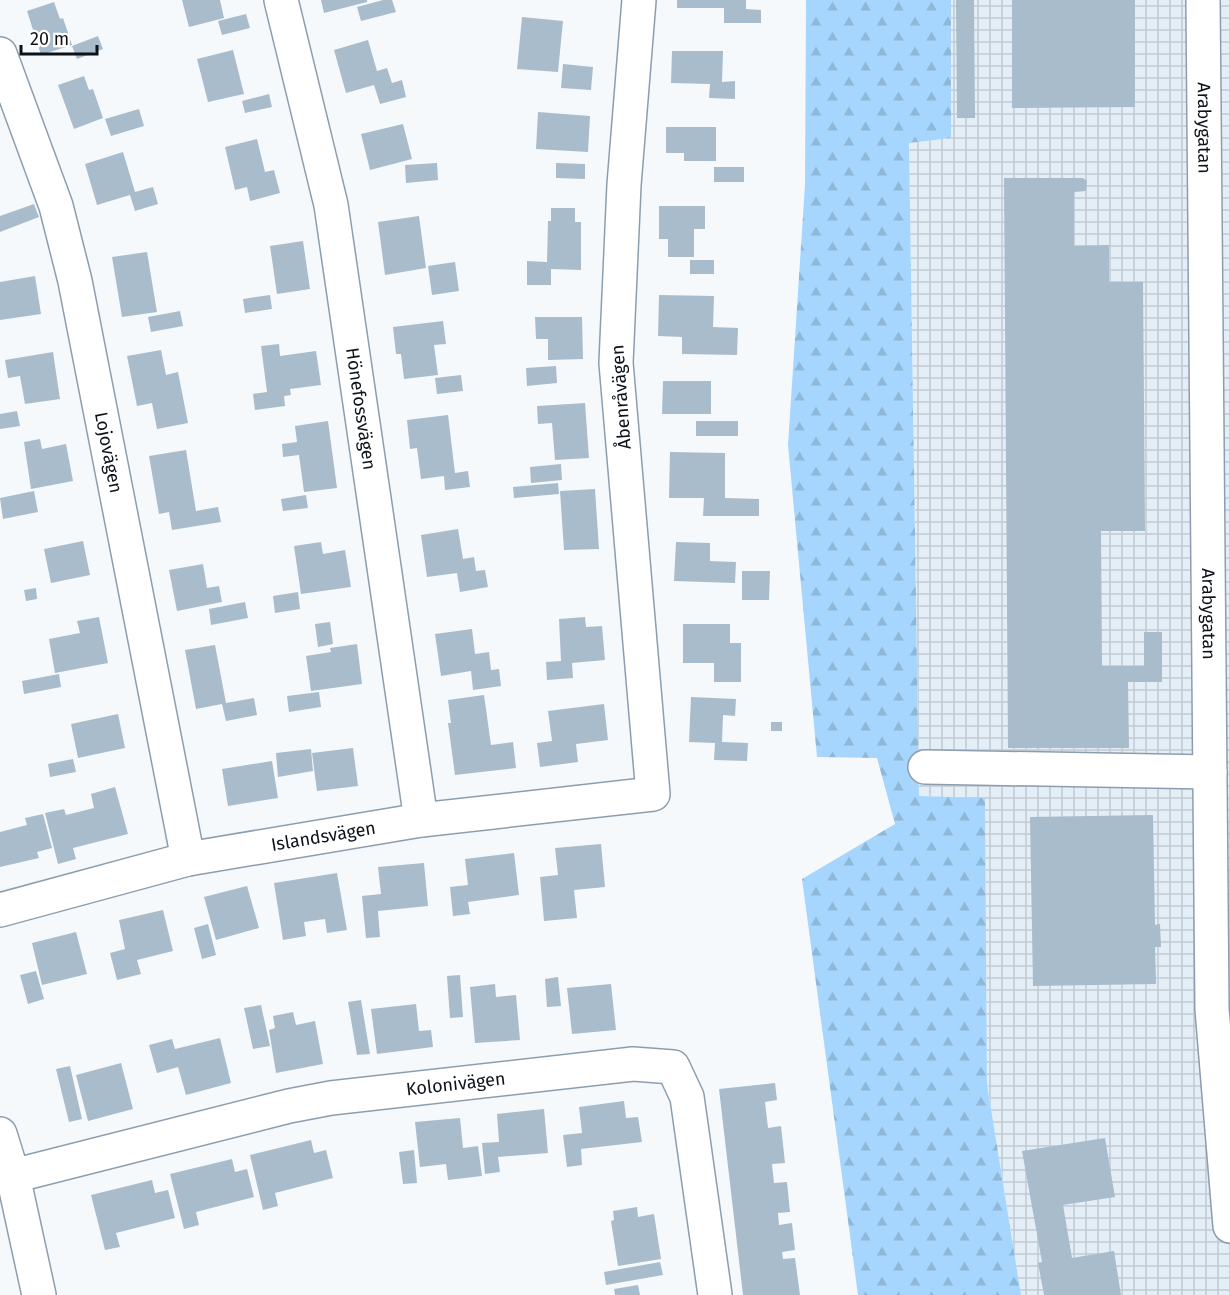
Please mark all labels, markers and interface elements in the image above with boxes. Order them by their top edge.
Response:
scale bar [21,18,98,56]
text: 20 m [30,28,69,50]
street label: Arabygatan [1193,82,1216,174]
street label: Åbenråvägen [605,344,636,450]
street label: Hönefossvägen [341,346,381,472]
street label: Lojovägen [90,410,127,495]
street label: Arabygatan [1197,568,1220,660]
street label: Islandsvägen [269,817,377,856]
street label: Kolonivägen [405,1067,507,1100]

